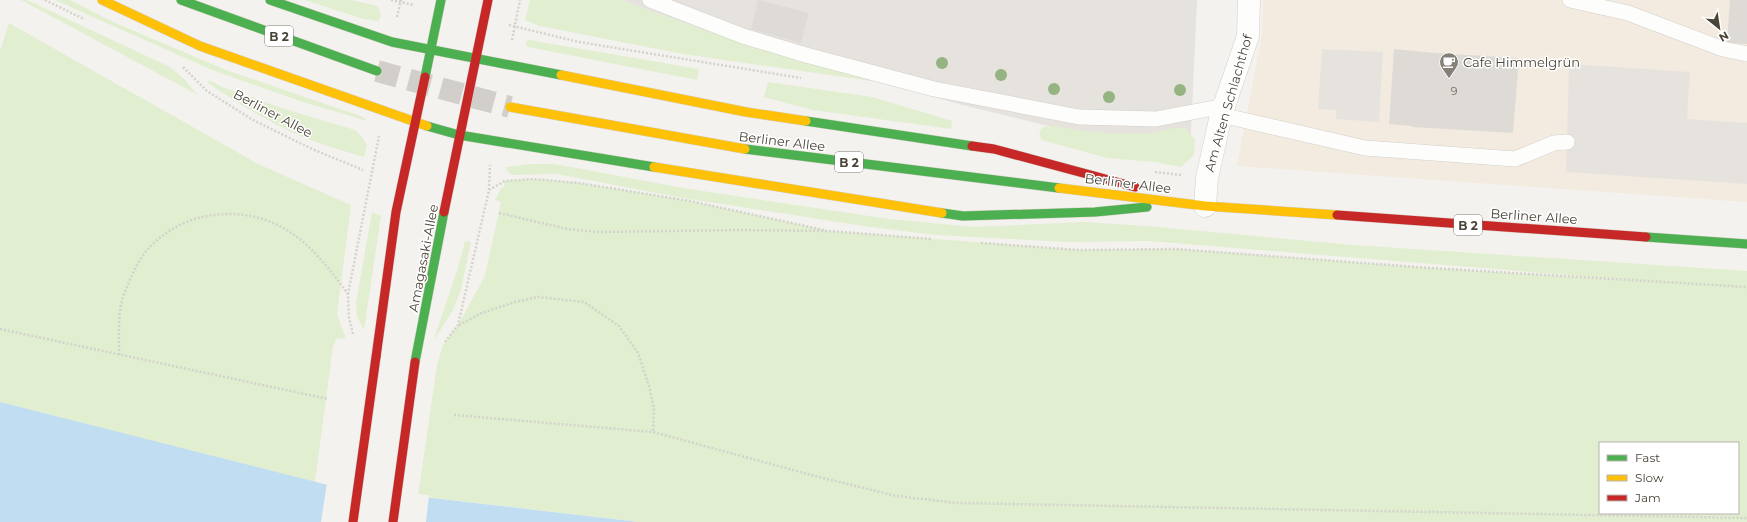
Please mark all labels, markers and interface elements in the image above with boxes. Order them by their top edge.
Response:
north arrow [1699,8,1739,48]
road number: B 2 [265,26,293,46]
text: N [1717,28,1731,45]
street label: Am Alten Schlachthof [1201,32,1255,174]
cafe icon: Cafe Himmelgrün [1438,51,1460,79]
place label: Cafe Himmelgrün [1463,54,1580,70]
house number: 9 [1451,84,1458,98]
street label: Berliner Allee [231,86,315,141]
street label: Berliner Allee [738,128,826,154]
road number: B 2 [835,152,863,172]
street label: Berliner Allee [1084,170,1172,196]
street label: Amagasaki-Allee [405,203,441,313]
street label: Berliner Allee [1490,205,1578,227]
road number: B 2 [1454,215,1482,235]
legend [1599,442,1739,514]
text: Fast [1635,450,1660,465]
text: Slow [1635,470,1664,485]
text: Jam [1634,490,1661,505]

